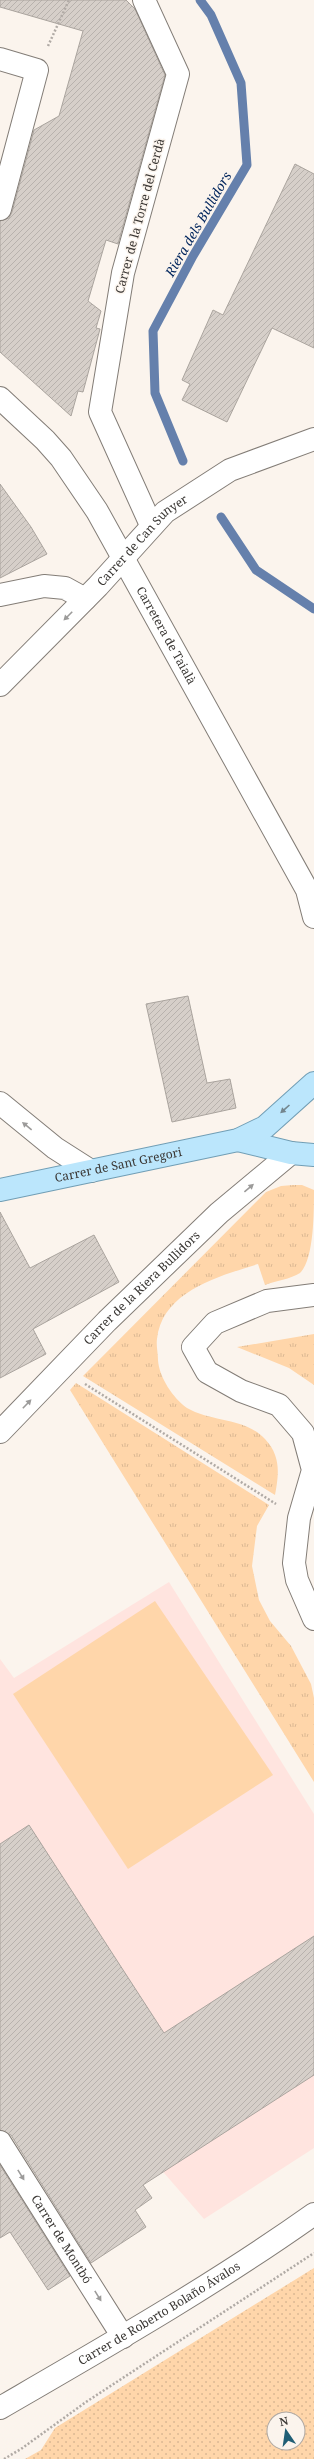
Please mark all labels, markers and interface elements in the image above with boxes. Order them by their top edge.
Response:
street label: Carrer de la Torre del Cerdà [111,136,168,295]
water label: Riera dels Bullidors [160,168,235,281]
street label: Carrer de Can Sunyer [93,490,191,590]
street label: Carretera de Taialà [132,583,201,687]
one-way arrow [63,611,73,620]
one-way arrow [281,1104,290,1113]
one-way arrow [22,1121,33,1130]
street label: Carrer de Sant Gregori [53,1143,184,1186]
one-way arrow [244,1183,255,1192]
street label: Carrer de la Riera Bullidors [79,1227,203,1349]
one-way arrow [22,1399,32,1409]
one-way arrow [17,2170,25,2180]
street label: Carrer de Montbó [27,2191,96,2287]
street label: Carrer de Roberto Bolaño Ávalos [75,2257,243,2369]
one-way arrow [94,2291,102,2301]
north arrow [266,2411,306,2451]
text: N [278,2412,290,2429]

